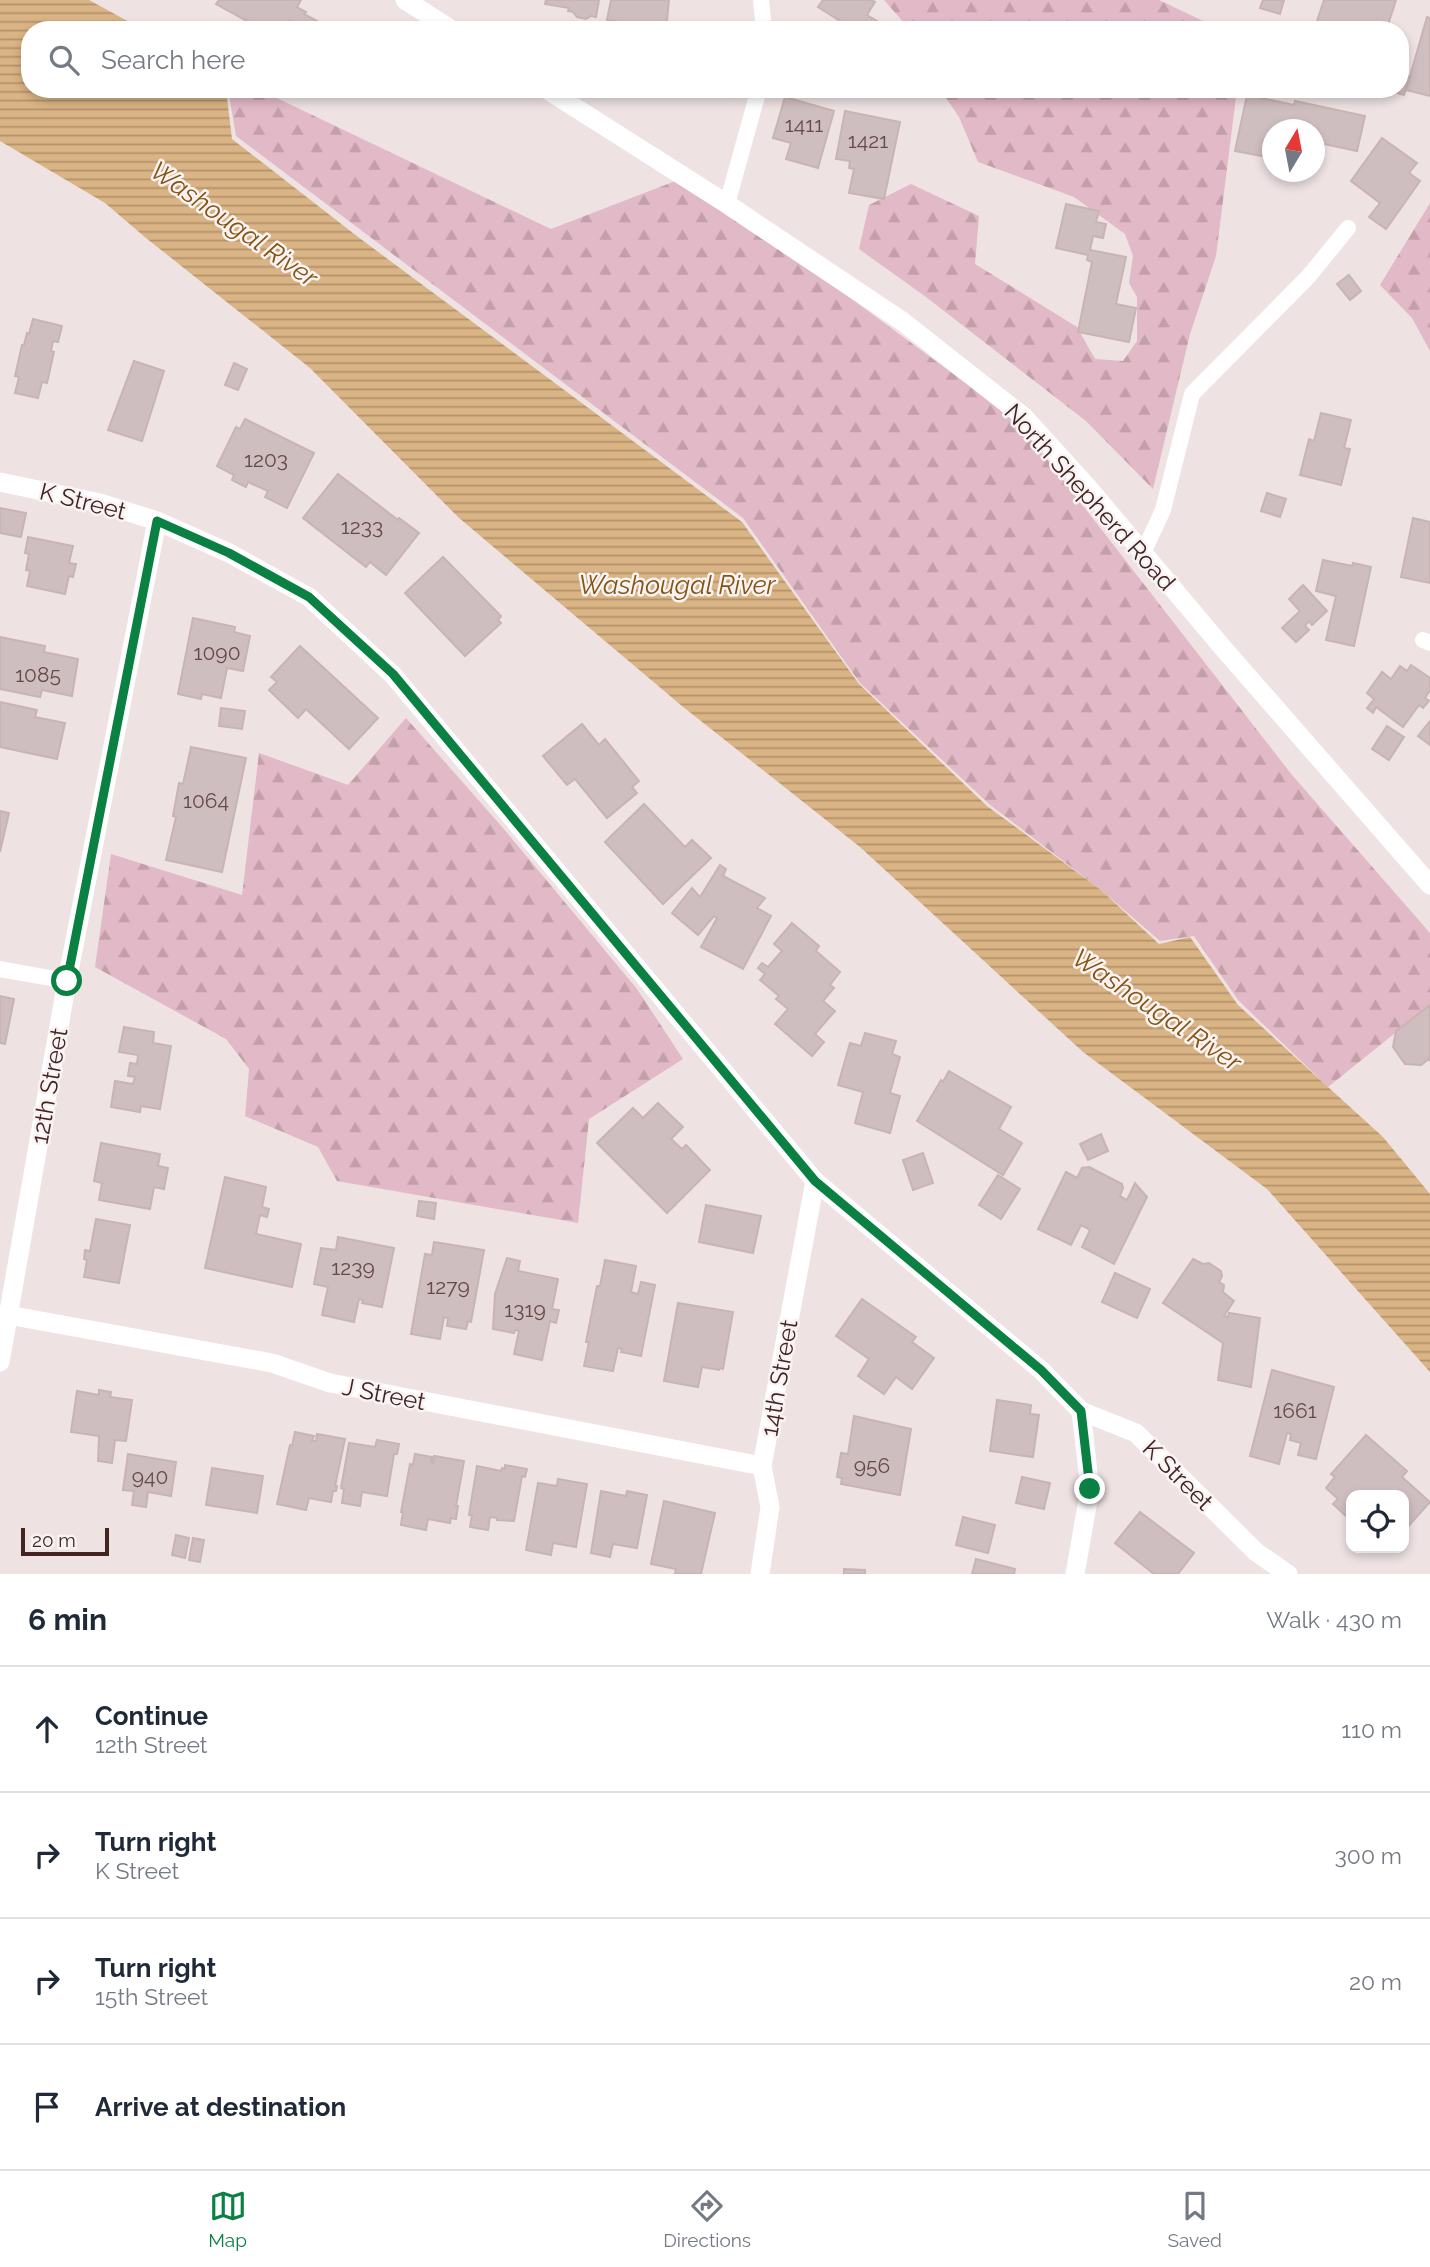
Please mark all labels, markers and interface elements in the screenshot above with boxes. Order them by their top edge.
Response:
search box [21,21,1409,98]
icon: search [45,41,83,79]
text: Search here [101,45,245,75]
house number: 1411 [785,112,823,137]
north arrow [1262,119,1325,182]
house number: 1421 [848,128,888,153]
water label: Washougal River [145,155,324,293]
street label: North Shepherd Road [998,398,1182,596]
house number: 1203 [244,447,288,472]
street label: K Street [37,476,129,526]
house number: 1233 [341,514,383,539]
water label: Washougal River [578,570,777,600]
house number: 1090 [194,640,241,665]
house number: 1085 [15,662,61,687]
house number: 1064 [183,788,229,813]
water label: Washougal River [1067,942,1248,1078]
route start [51,965,82,996]
street label: 12th Street [25,1026,73,1146]
house number: 1239 [331,1255,375,1280]
house number: 1279 [426,1274,470,1299]
house number: 1319 [504,1297,546,1322]
street label: 14th Street [754,1317,804,1439]
street label: J Street [340,1372,428,1416]
house number: 1661 [1273,1398,1317,1423]
street label: K Street [1137,1434,1219,1516]
house number: 956 [854,1453,890,1478]
house number: 940 [132,1464,168,1489]
route end [1074,1473,1105,1504]
map controls [1346,1490,1409,1553]
button: locate [1346,1490,1409,1553]
scale bar [21,1525,108,1557]
text: 20 m [32,1529,76,1551]
text: 6 min [28,1602,107,1637]
text: Walk · 430 m [1266,1606,1402,1633]
text: Continue [95,1701,208,1731]
icon: ahead [28,1710,66,1748]
text: 110 m [1341,1716,1402,1743]
text: 12th Street [95,1731,208,1758]
text: Turn right [95,1827,216,1857]
icon: right [28,1836,66,1874]
text: 300 m [1335,1842,1402,1869]
text: K Street [95,1857,179,1884]
text: Turn right [95,1953,216,1983]
icon: right [28,1962,66,2000]
text: 20 m [1349,1968,1402,1995]
text: 15th Street [95,1983,208,2010]
icon: arrive [28,2088,66,2126]
text: Arrive at destination [95,2092,346,2122]
tab: Map [208,2187,247,2251]
tab: Directions [663,2187,751,2251]
tab: Saved [1167,2187,1222,2251]

